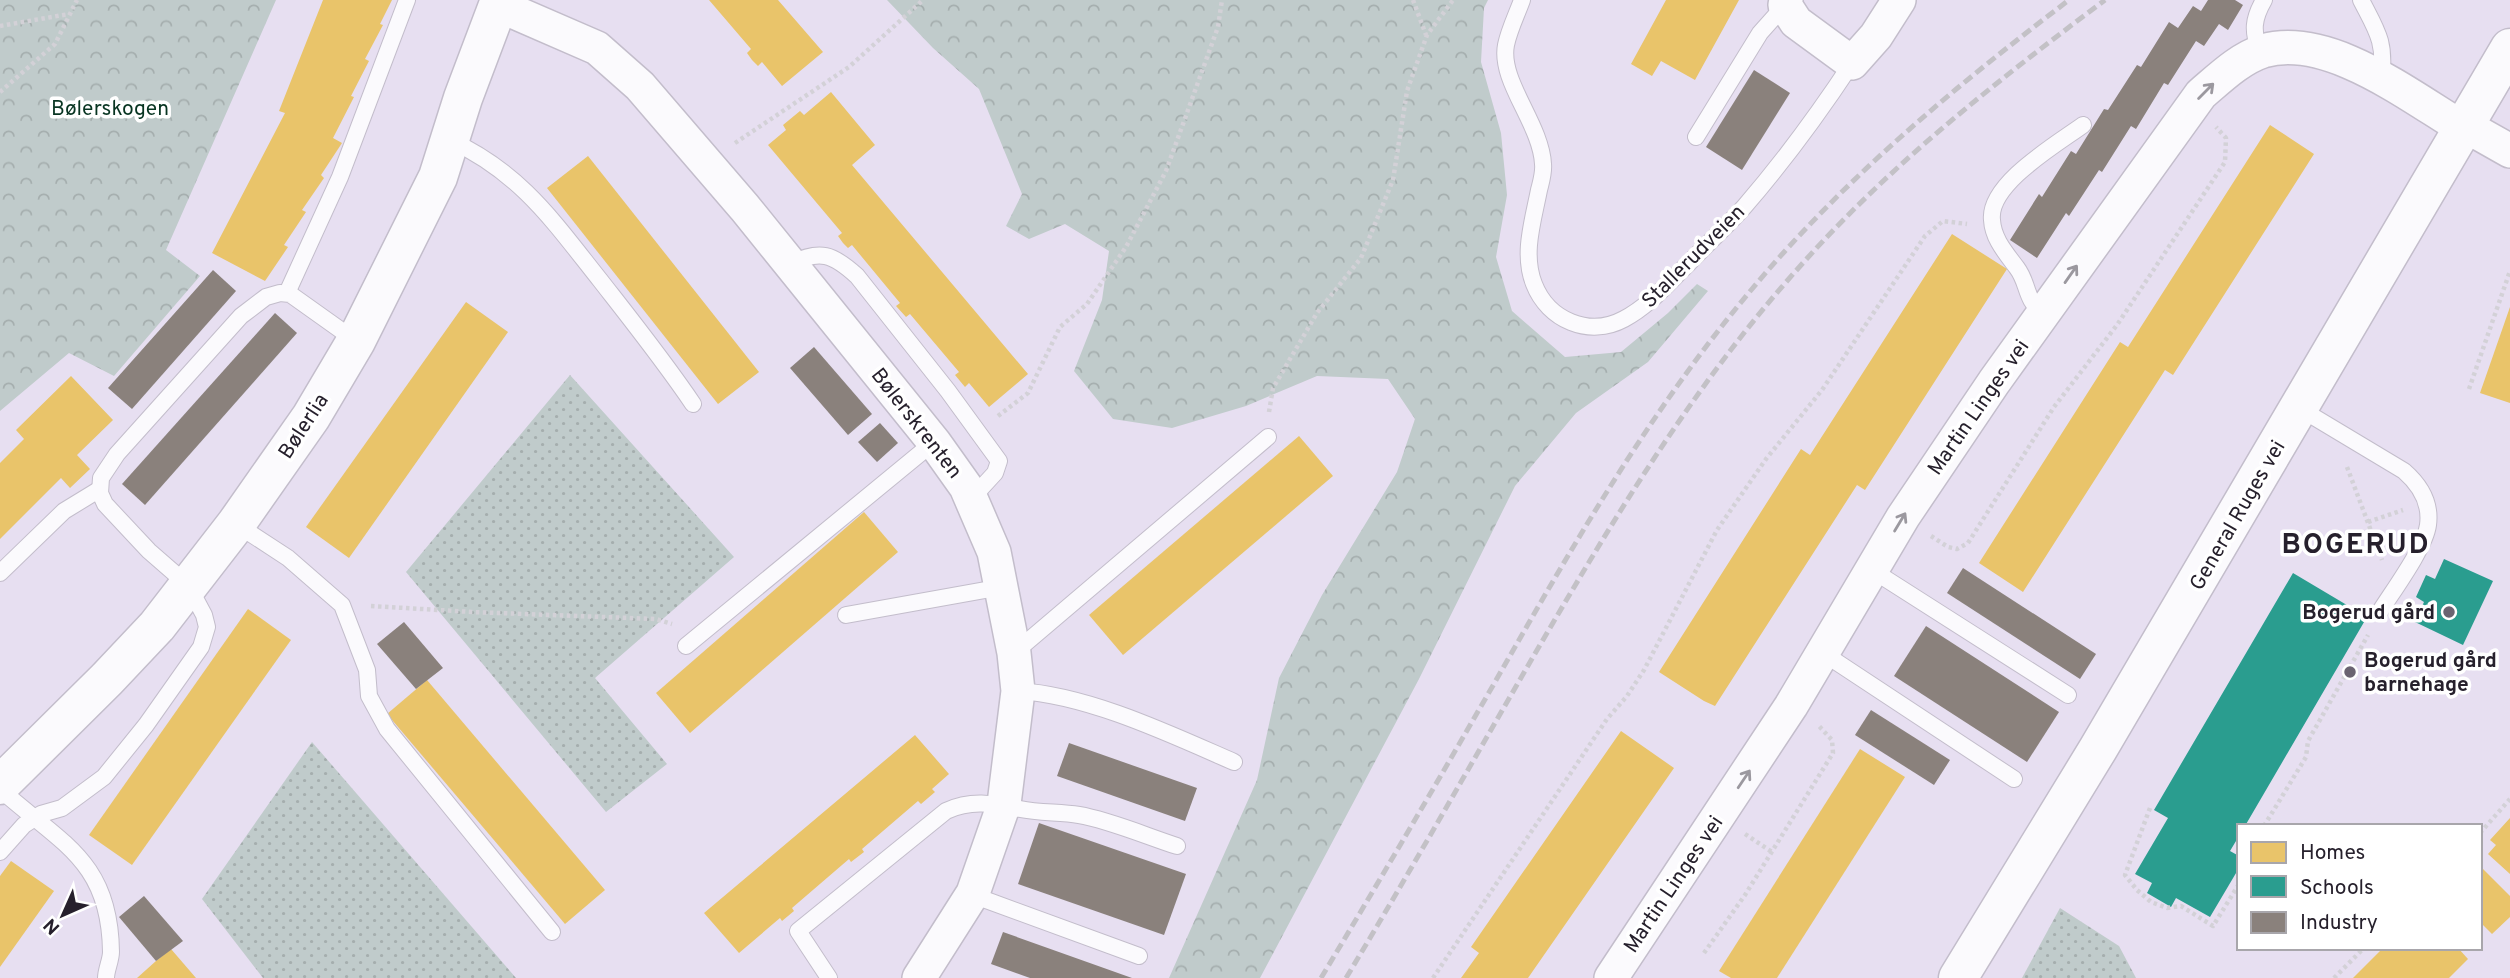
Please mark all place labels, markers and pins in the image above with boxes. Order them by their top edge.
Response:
place label: Bogerud gård [2302,600,2435,627]
marker: Bogerud gård [2441,604,2457,620]
place label: Bogerud gård barnehage [2364,648,2497,699]
marker: Bogerud gård barnehage [2342,664,2358,680]

